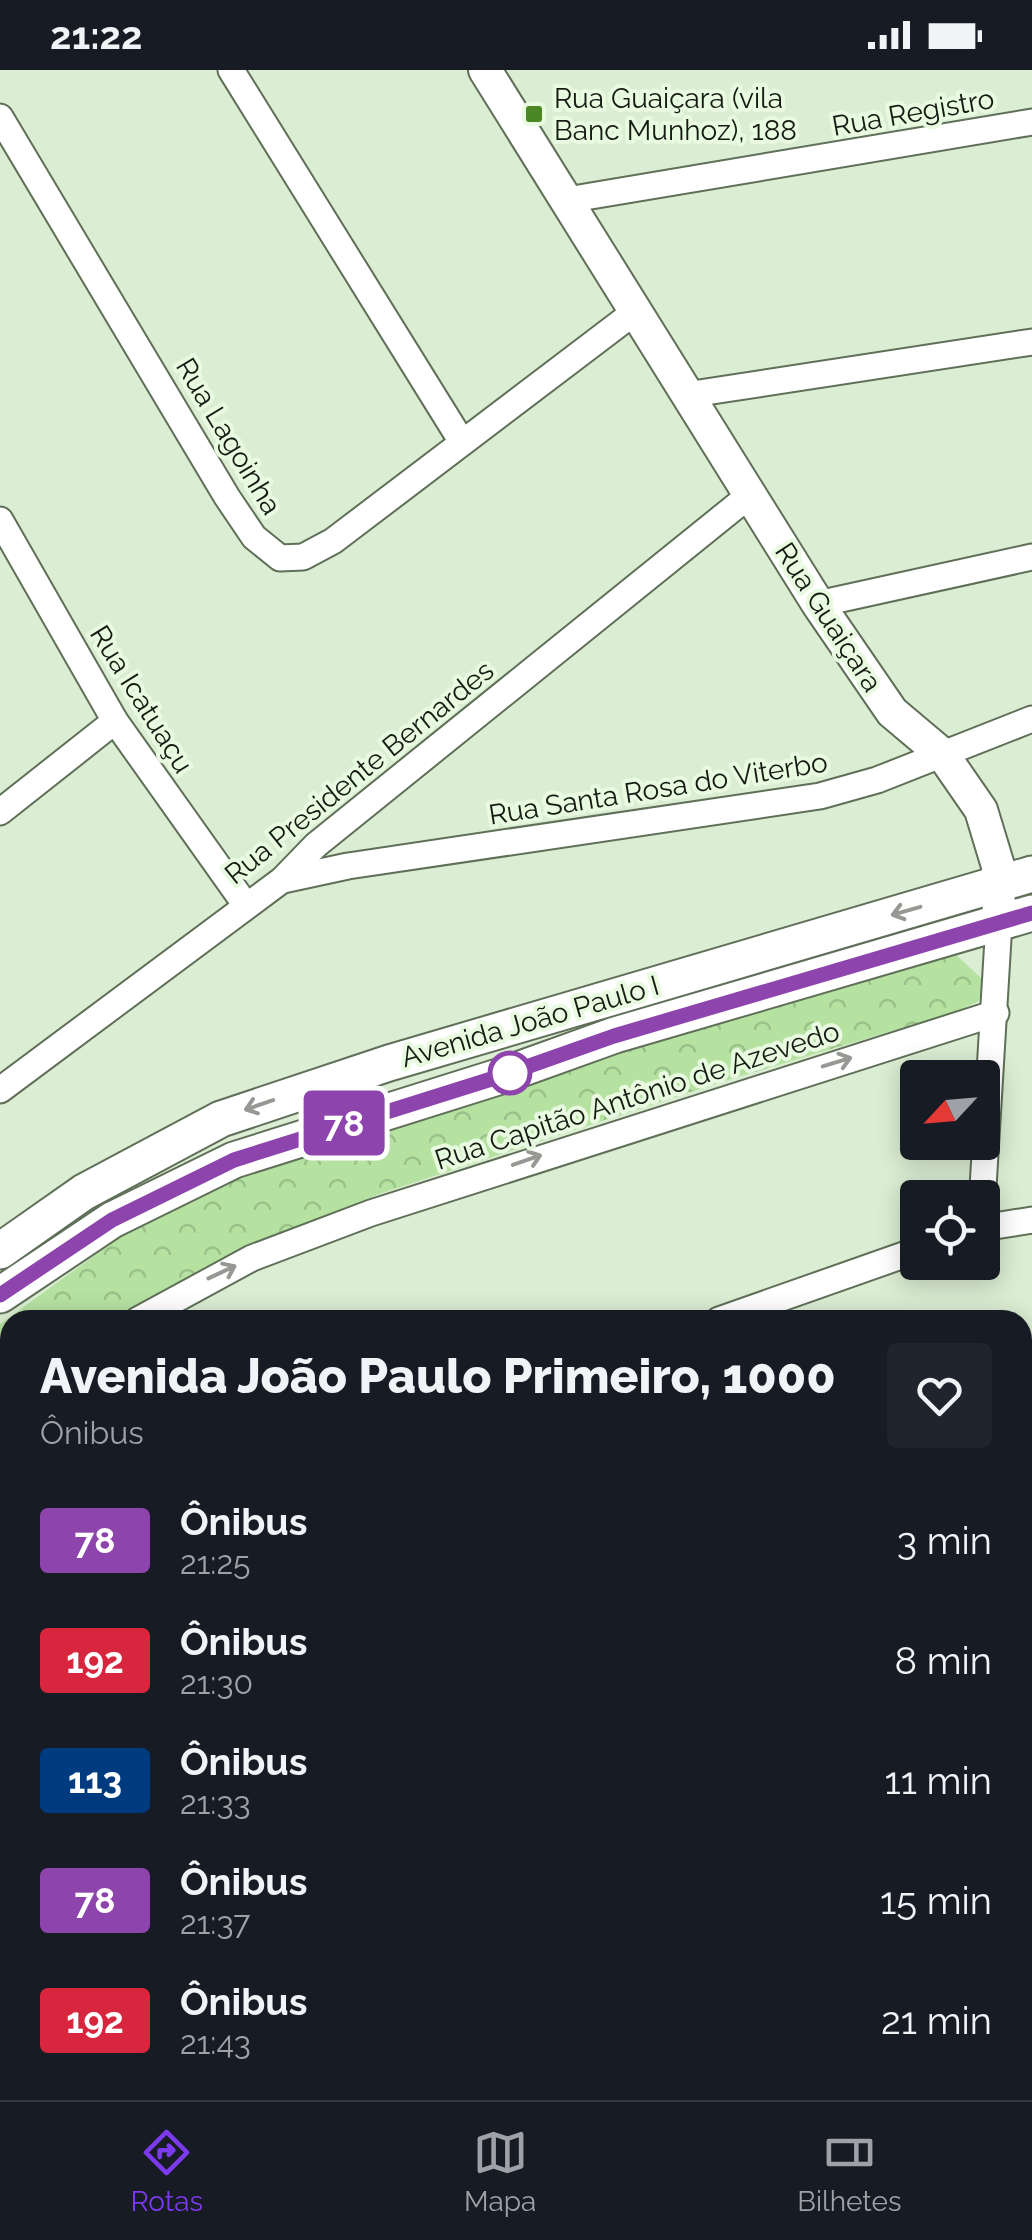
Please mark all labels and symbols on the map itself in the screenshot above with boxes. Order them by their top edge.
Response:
place label: Rua Guaiçara (vila Banc Munhoz), 188 [554,82,797,147]
street label: Rua Registro [830,82,997,143]
marker: Rua Guaiçara (vila Banc Munhoz), 188 [523,103,545,125]
street label: Rua Lagoinha [169,352,288,520]
street label: Rua Guaiçara [768,537,889,698]
street label: Rua Icatuaçu [83,619,200,779]
street label: Rua Presidente Bernardes [218,654,500,891]
street label: Rua Santa Rosa do Viterbo [486,745,830,832]
one-way arrow [890,902,922,921]
street label: Avenida João Paulo I [397,969,663,1074]
street label: Rua Capitão Antônio de Azevedo [431,1014,843,1177]
unlabelled marker [489,1052,531,1094]
one-way arrow [821,1052,852,1070]
north arrow [900,1060,1000,1160]
line badge: 78 [299,1090,389,1156]
one-way arrow [245,1097,276,1115]
one-way arrow [511,1150,543,1168]
one-way arrow [207,1262,237,1281]

